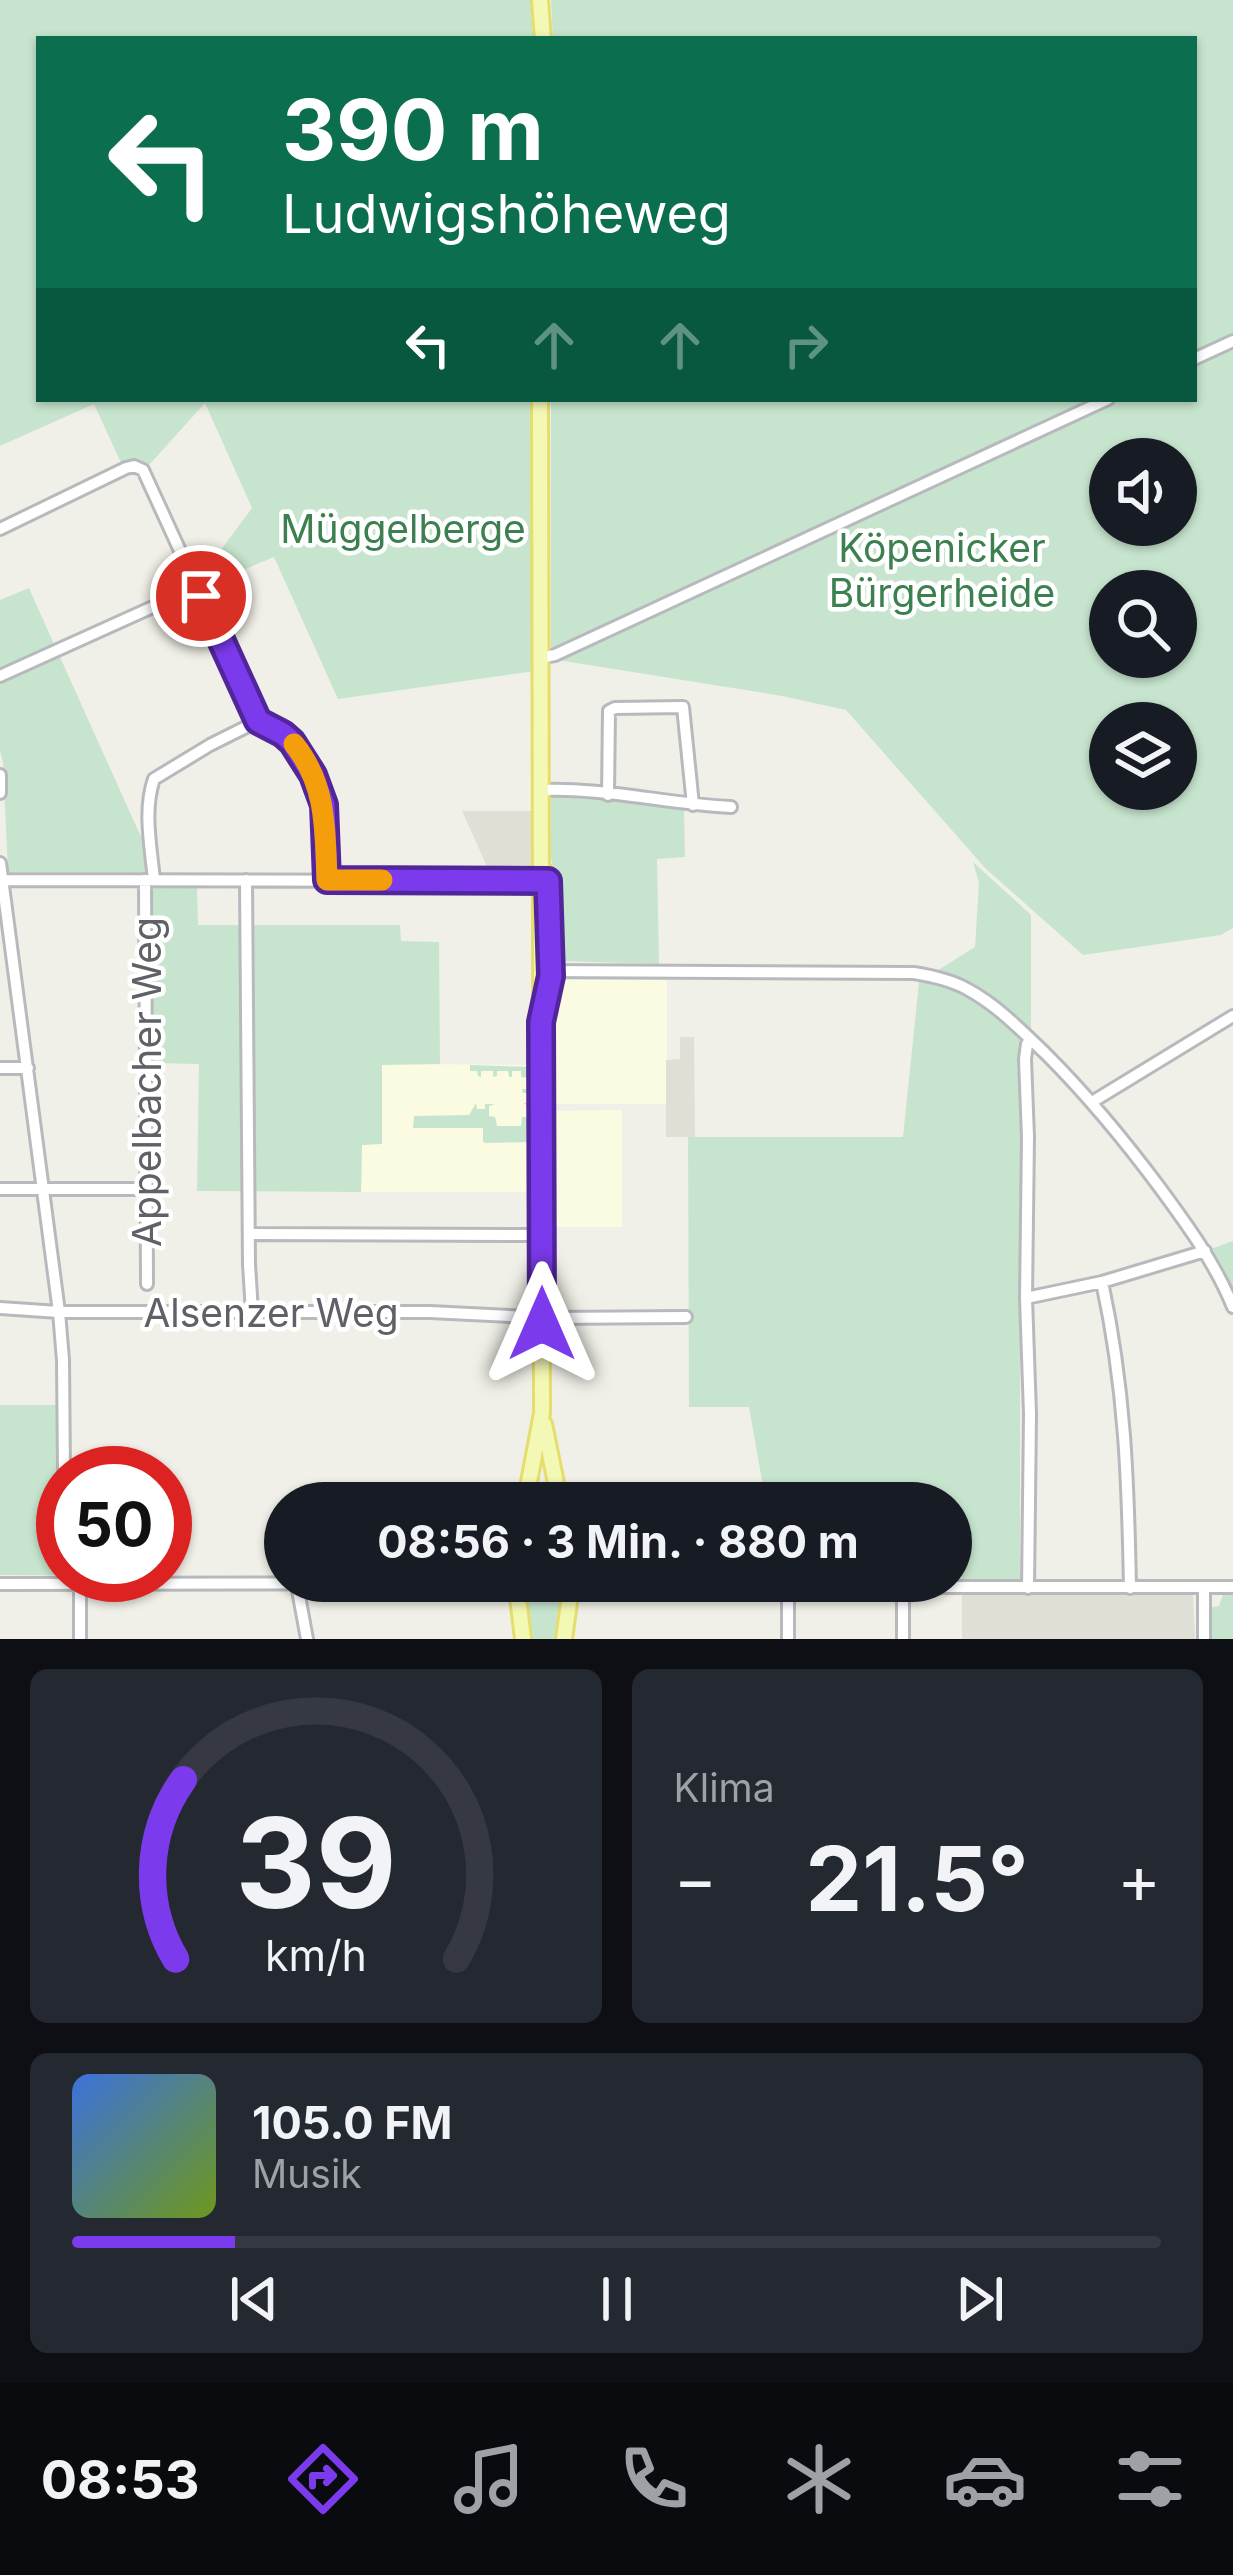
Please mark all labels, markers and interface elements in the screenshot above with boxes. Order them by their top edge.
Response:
text: 390 m [282,79,544,180]
icon: left [84,84,240,240]
text: Ludwigshöheweg [282,181,731,246]
icon: left [395,312,461,378]
icon: ahead [521,312,587,378]
icon: ahead [647,312,713,378]
icon: right [773,312,839,378]
map controls [1089,438,1197,810]
button: sound [1089,438,1197,546]
park label: Müggelberge [280,505,526,552]
park label: Köpenicker Bürgerheide [829,524,1055,616]
pin [150,545,252,647]
icon: arrive [168,563,234,629]
button: search [1089,570,1197,678]
button: layers [1089,702,1197,810]
street label: Appelbacher Weg [123,917,170,1247]
position arrow [479,1261,605,1387]
street label: Alsenzer Weg [143,1289,399,1336]
speed limit sign: 50 [36,1446,192,1602]
text: 08:56 · 3 Min. · 880 m [377,1514,859,1569]
text: Klima [674,1764,775,1811]
text: 39 [235,1787,397,1938]
text: 21.5° [806,1824,1029,1933]
text: − [674,1839,717,1919]
text: + [1117,1839,1161,1919]
text: km/h [265,1929,367,1981]
text: 105.0 FM [252,2095,453,2150]
text: Musik [252,2150,362,2197]
icon: previous [221,2266,287,2332]
icon: pause [584,2266,650,2332]
icon: next [947,2266,1013,2332]
icon: directions [281,2437,365,2521]
icon: music [447,2437,531,2521]
icon: phone [612,2437,696,2521]
icon: climate [777,2437,861,2521]
icon: car [943,2437,1027,2521]
icon: filters [1108,2437,1192,2521]
text: 08:53 [41,2447,200,2512]

